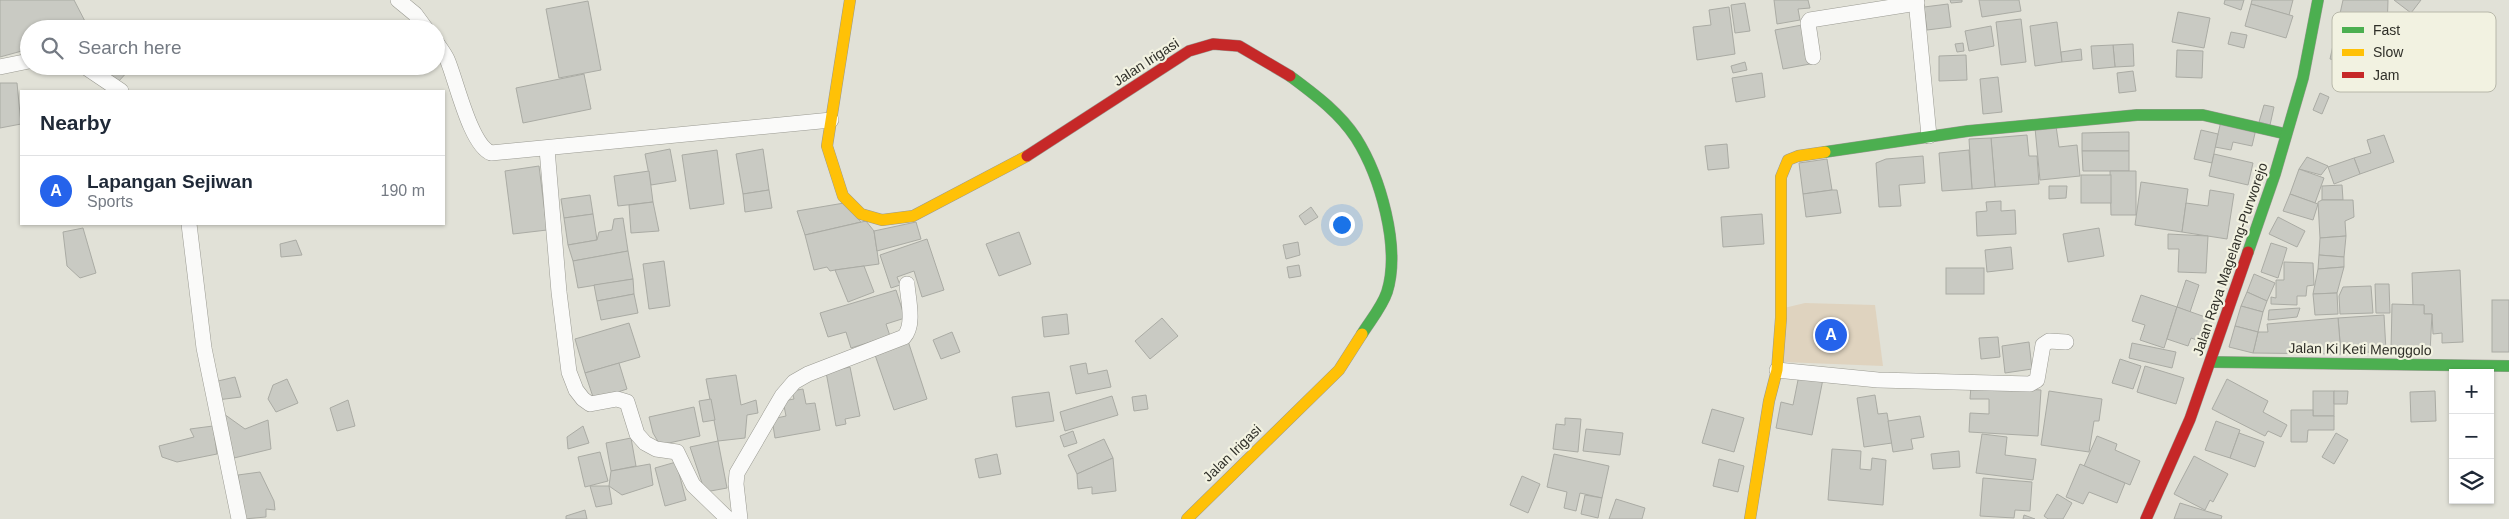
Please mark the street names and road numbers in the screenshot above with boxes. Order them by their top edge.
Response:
street label: Jalan Irigasi [1110,35,1182,89]
street label: Jalan Raya Magelang-Purworejo [2189,160,2271,358]
street label: Jalan Ki Keti Menggolo [2288,340,2432,358]
street label: Jalan Irigasi [1200,421,1264,485]

